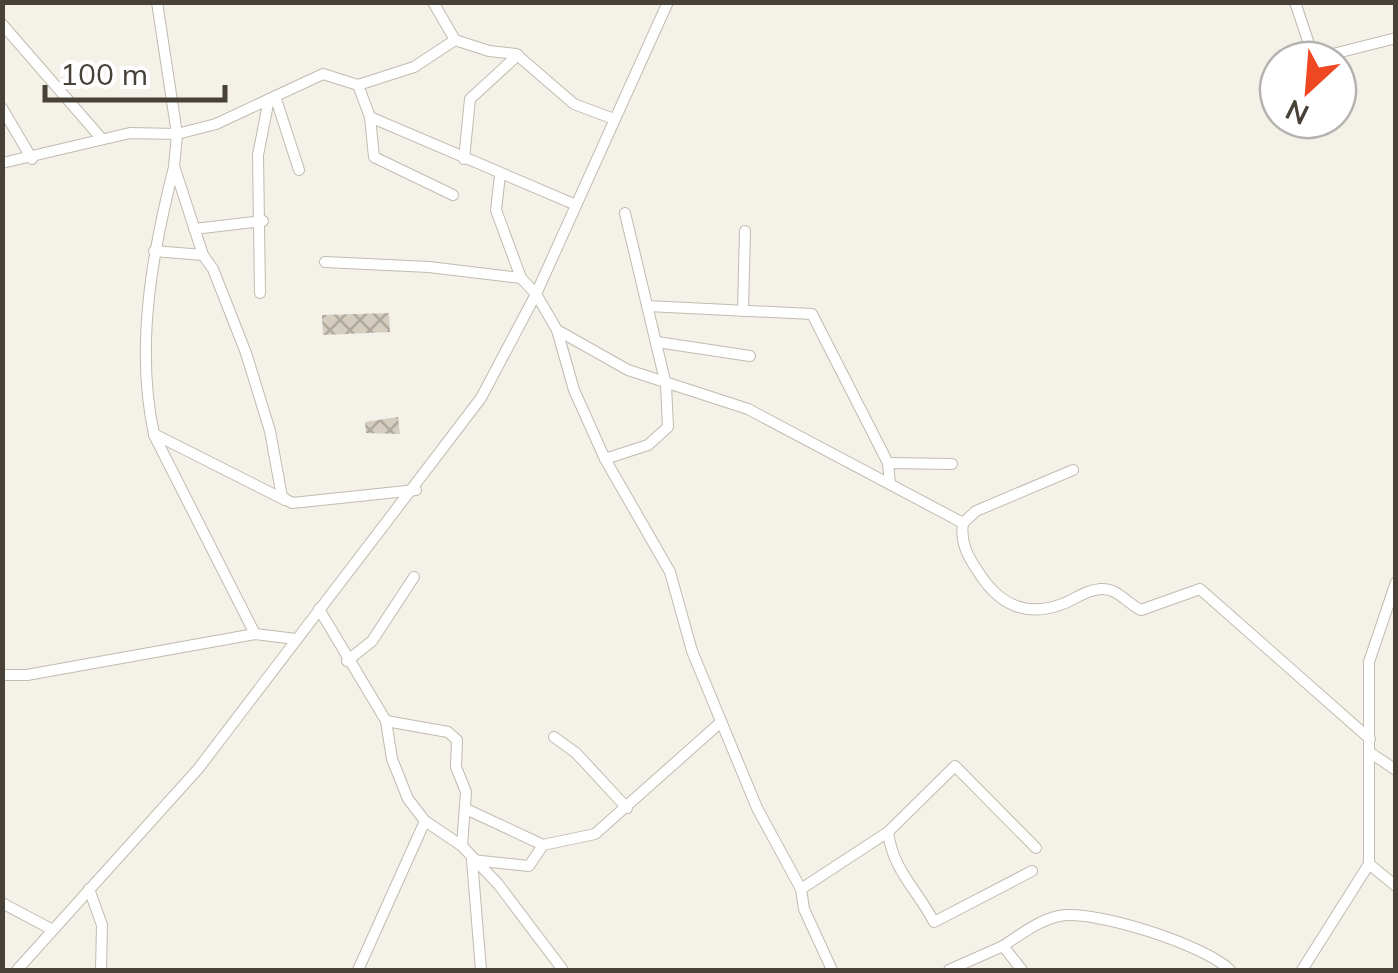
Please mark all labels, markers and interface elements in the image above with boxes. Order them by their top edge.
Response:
scale bar [45,40,225,102]
north arrow [1258,40,1358,140]
text: 100 m [60,55,148,93]
text: N [1280,93,1314,133]

